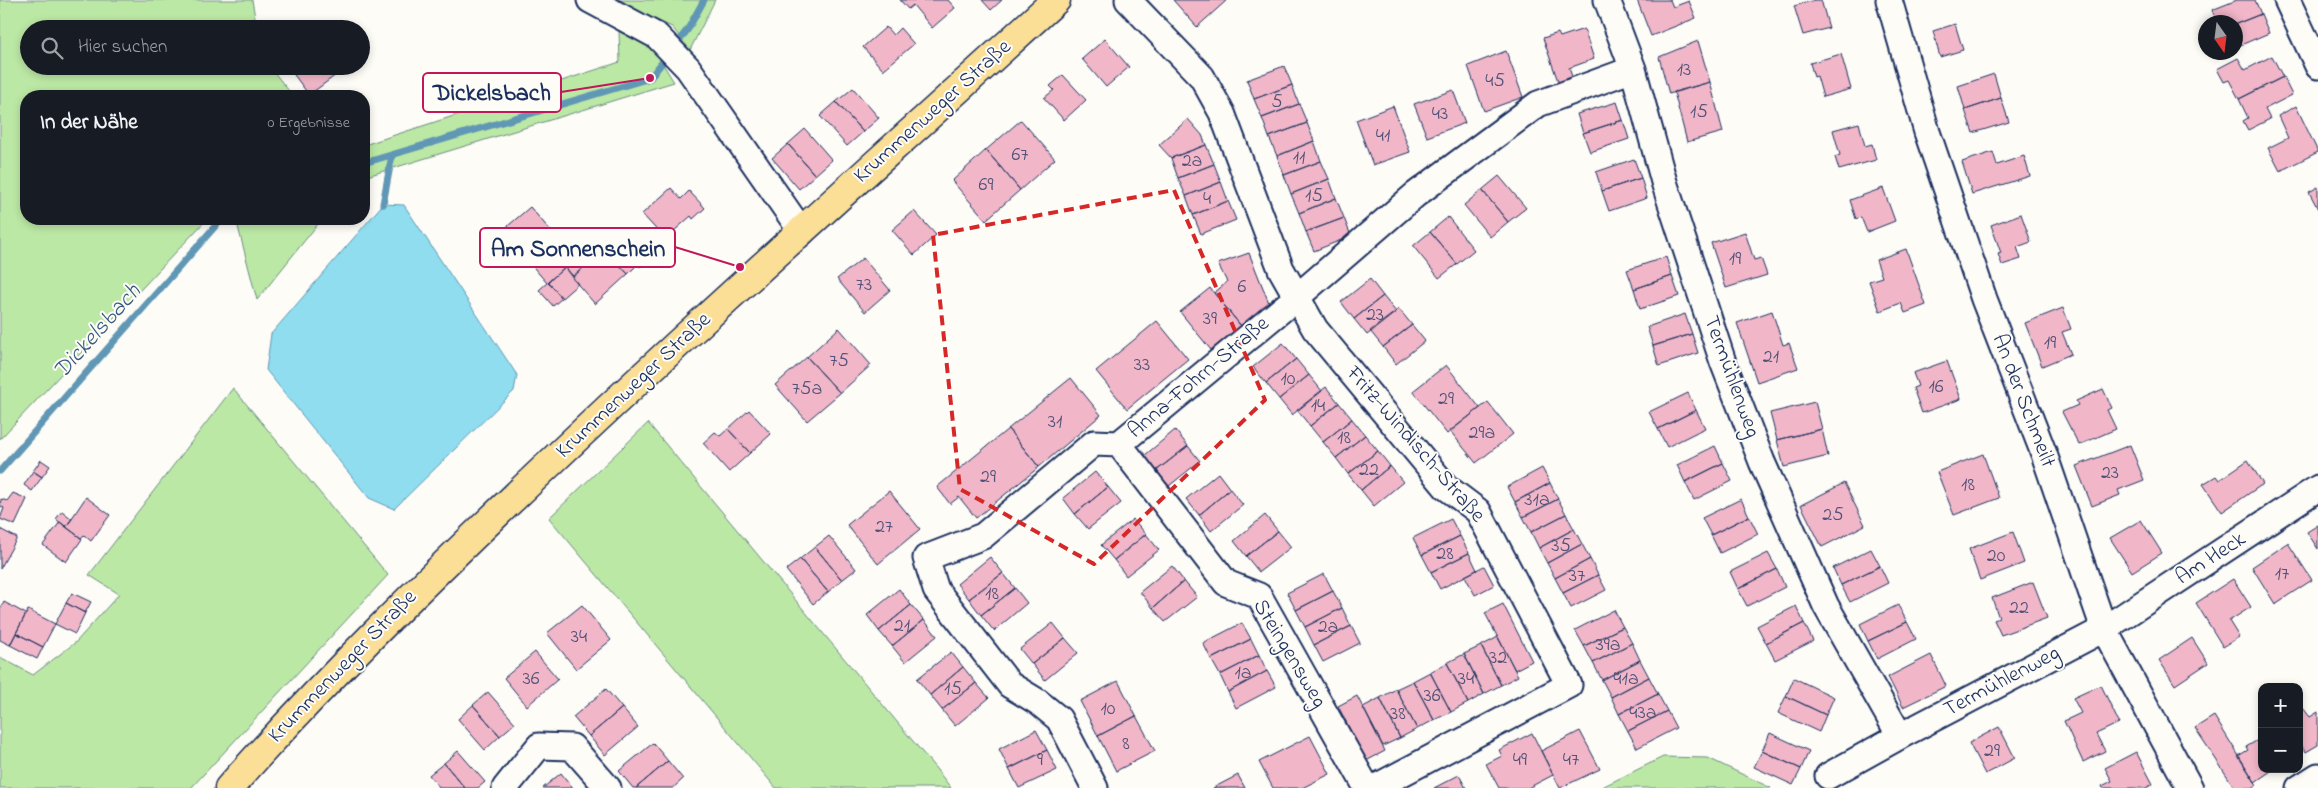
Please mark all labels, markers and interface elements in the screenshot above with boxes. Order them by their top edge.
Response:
north arrow [2198,15,2243,60]
search box [20,20,370,75]
street label: Krummenweger Straße [847,32,1020,192]
icon: search [38,34,66,62]
text: Hier suchen [78,34,167,61]
house number: 13 [1677,56,1691,85]
house number: 45 [1485,67,1505,96]
callout: Dickelsbach [423,73,561,112]
text: Dickelsbach [432,77,551,112]
house number: 5 [1271,88,1283,117]
house number: 15 [1690,98,1708,127]
house number: 43 [1432,100,1448,129]
text: In der Nähe [40,108,138,138]
text: 0 Ergebnisse [267,111,350,135]
house number: 41 [1376,122,1390,151]
house number: 67 [1011,141,1029,170]
house number: 11 [1293,144,1305,173]
house number: 2a [1182,147,1202,176]
house number: 69 [979,171,993,200]
house number: 15 [1305,182,1323,211]
house number: 4 [1203,185,1211,214]
callout: Am Sonnenschein [480,228,675,267]
text: Am Sonnenschein [491,233,666,268]
house number: 19 [1729,245,1741,274]
house number: 73 [856,271,872,300]
house number: 6 [1238,273,1247,302]
water label: Dickelsbach [46,276,151,387]
house number: 23 [1366,301,1384,330]
street label: Krummenweger Straße [549,305,720,468]
house number: 39 [1203,305,1217,334]
street label: Anna-Fohrn-Straße [1121,309,1277,447]
street label: Termühlenweg [1693,311,1768,443]
house number: 19 [2044,329,2056,358]
street label: An der Schmeilt [1983,330,2063,473]
house number: 21 [1763,343,1779,372]
house number: 75 [829,347,849,376]
house number: 33 [1134,351,1150,380]
street label: Fritz-Windisch-Straße [1337,359,1492,531]
house number: 10 [1281,365,1296,394]
house number: 16 [1928,373,1944,402]
house number: 75a [792,375,822,404]
house number: 29 [1438,385,1454,414]
house number: 14 [1311,392,1325,421]
house number: 31 [1048,408,1062,437]
house number: 29a [1469,419,1495,448]
house number: 18 [1337,424,1351,453]
house number: 22 [1359,456,1379,485]
house number: 23 [2101,459,2119,488]
house number: 29 [980,463,996,492]
house number: 18 [1961,471,1975,500]
house number: 31a [1524,486,1550,515]
house number: 25 [1822,501,1844,530]
house number: 27 [875,513,893,542]
street label: Am Heck [2170,524,2253,594]
house number: 35 [1551,532,1571,561]
house number: 28 [1436,540,1454,569]
house number: 20 [1987,542,2006,571]
house number: 17 [2275,560,2289,589]
house number: 37 [1569,562,1585,591]
house number: 18 [985,580,999,609]
street label: Krummenweger Straße [261,583,426,752]
street label: Steingensweg [1243,593,1334,715]
house number: 22 [2009,594,2029,623]
house number: 21 [894,612,910,641]
house number: 2a [1318,613,1338,642]
house number: 34 [571,623,587,652]
house number: 39a [1595,631,1621,660]
street label: Termühlenweg [1938,638,2067,727]
house number: 32 [1489,644,1507,673]
house number: 1a [1234,659,1252,688]
house number: 36 [522,665,540,694]
house number: 34 [1458,665,1474,694]
house number: 41a [1613,665,1639,694]
house number: 15 [944,675,962,704]
house number: 36 [1423,682,1441,711]
map controls [2258,683,2303,773]
button: + [2258,683,2303,728]
house number: 10 [1101,695,1116,724]
house number: 43a [1629,699,1657,728]
house number: 38 [1390,700,1406,729]
button: − [2258,728,2303,773]
house number: 8 [1122,730,1130,759]
house number: 29 [1984,737,2000,766]
house number: 9 [1037,746,1043,775]
house number: 49 [1513,746,1527,775]
house number: 47 [1563,746,1579,775]

